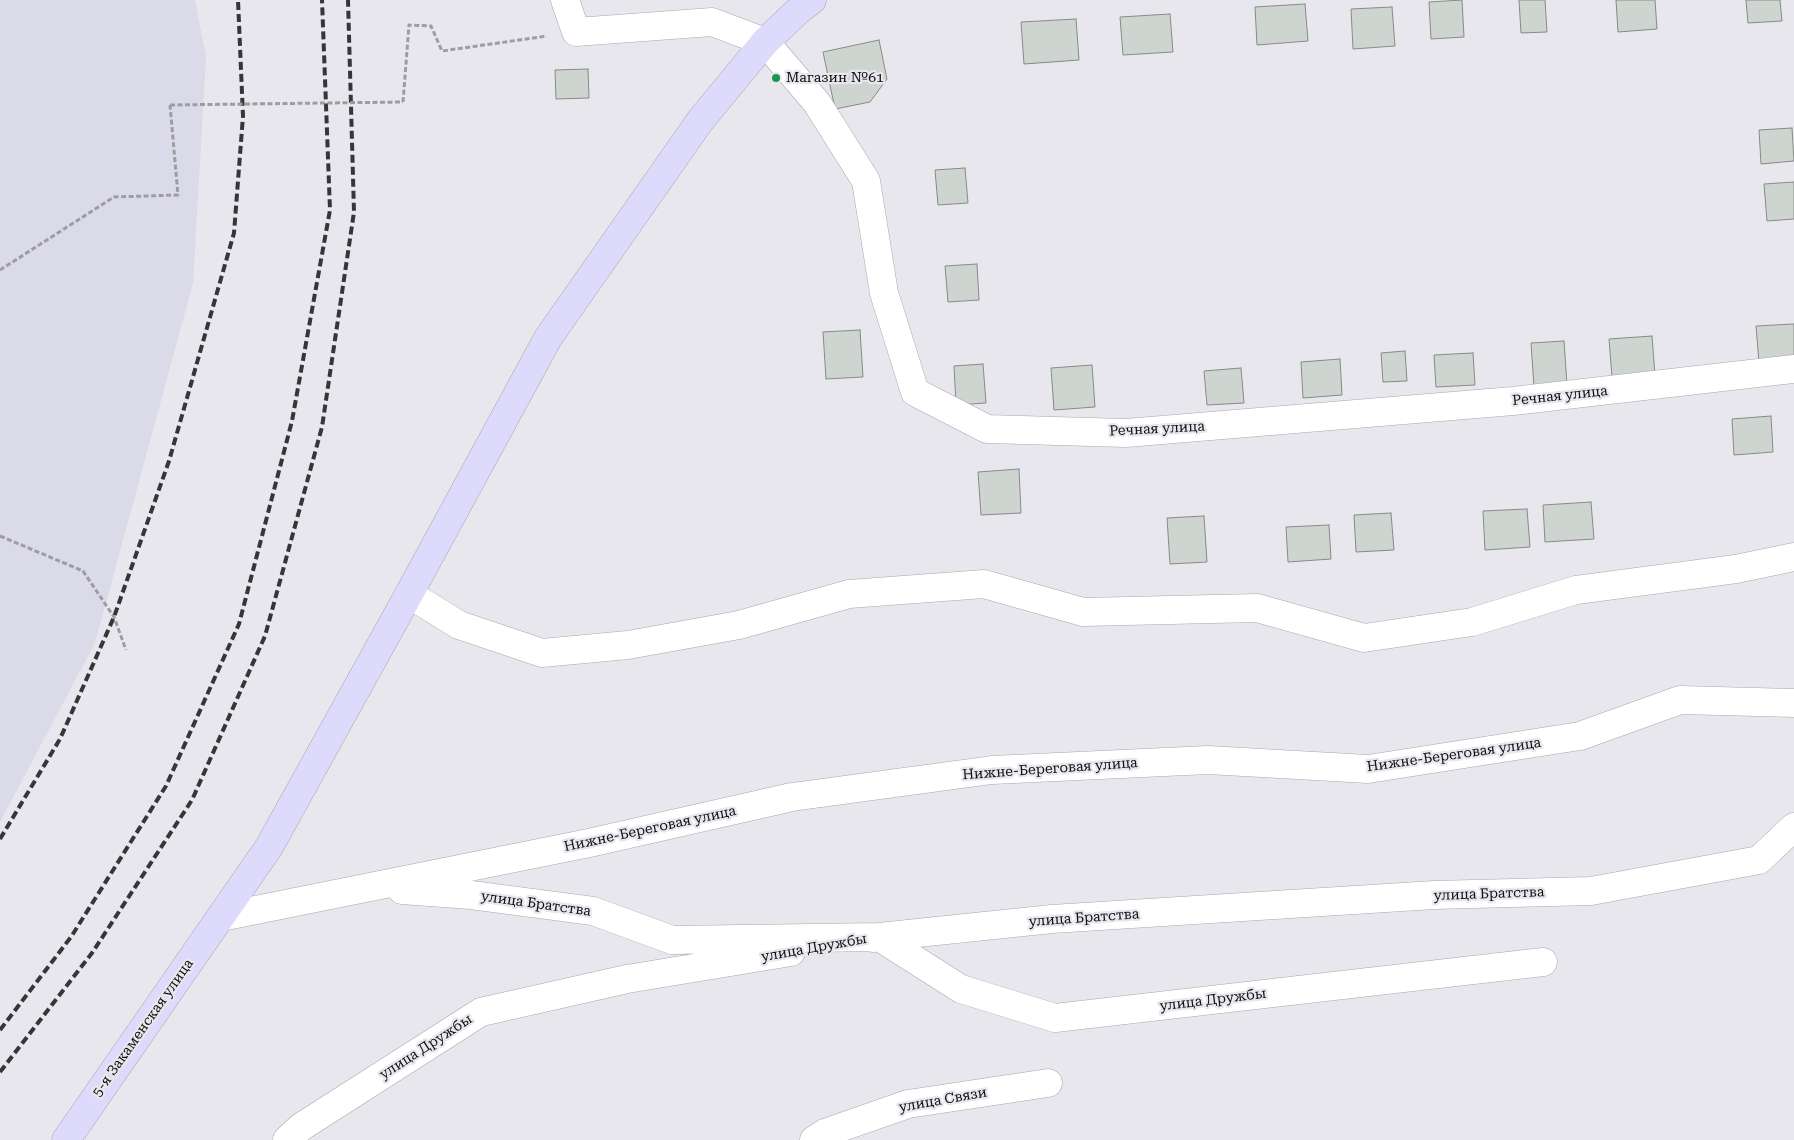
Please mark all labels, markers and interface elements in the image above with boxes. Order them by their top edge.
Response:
place label: Магазин №61 [786,70,884,86]
marker: Магазин №61 [770,72,782,84]
street label: Речная улица [1512,383,1608,409]
street label: Речная улица [1109,418,1205,440]
street label: Нижне-Береговая улица [1366,734,1542,776]
street label: Нижне-Береговая улица [962,754,1138,784]
street label: Нижне-Береговая улица [562,803,738,855]
street label: улица Братства [1433,884,1545,904]
street label: улица Братства [480,888,592,920]
street label: улица Братства [1028,906,1140,930]
street label: улица Дружбы [760,930,868,966]
street label: 5-я Закаменская улица [89,956,197,1100]
street label: улица Дружбы [1159,985,1267,1015]
street label: улица Дружбы [377,1011,475,1083]
street label: улица Связи [898,1084,988,1116]

